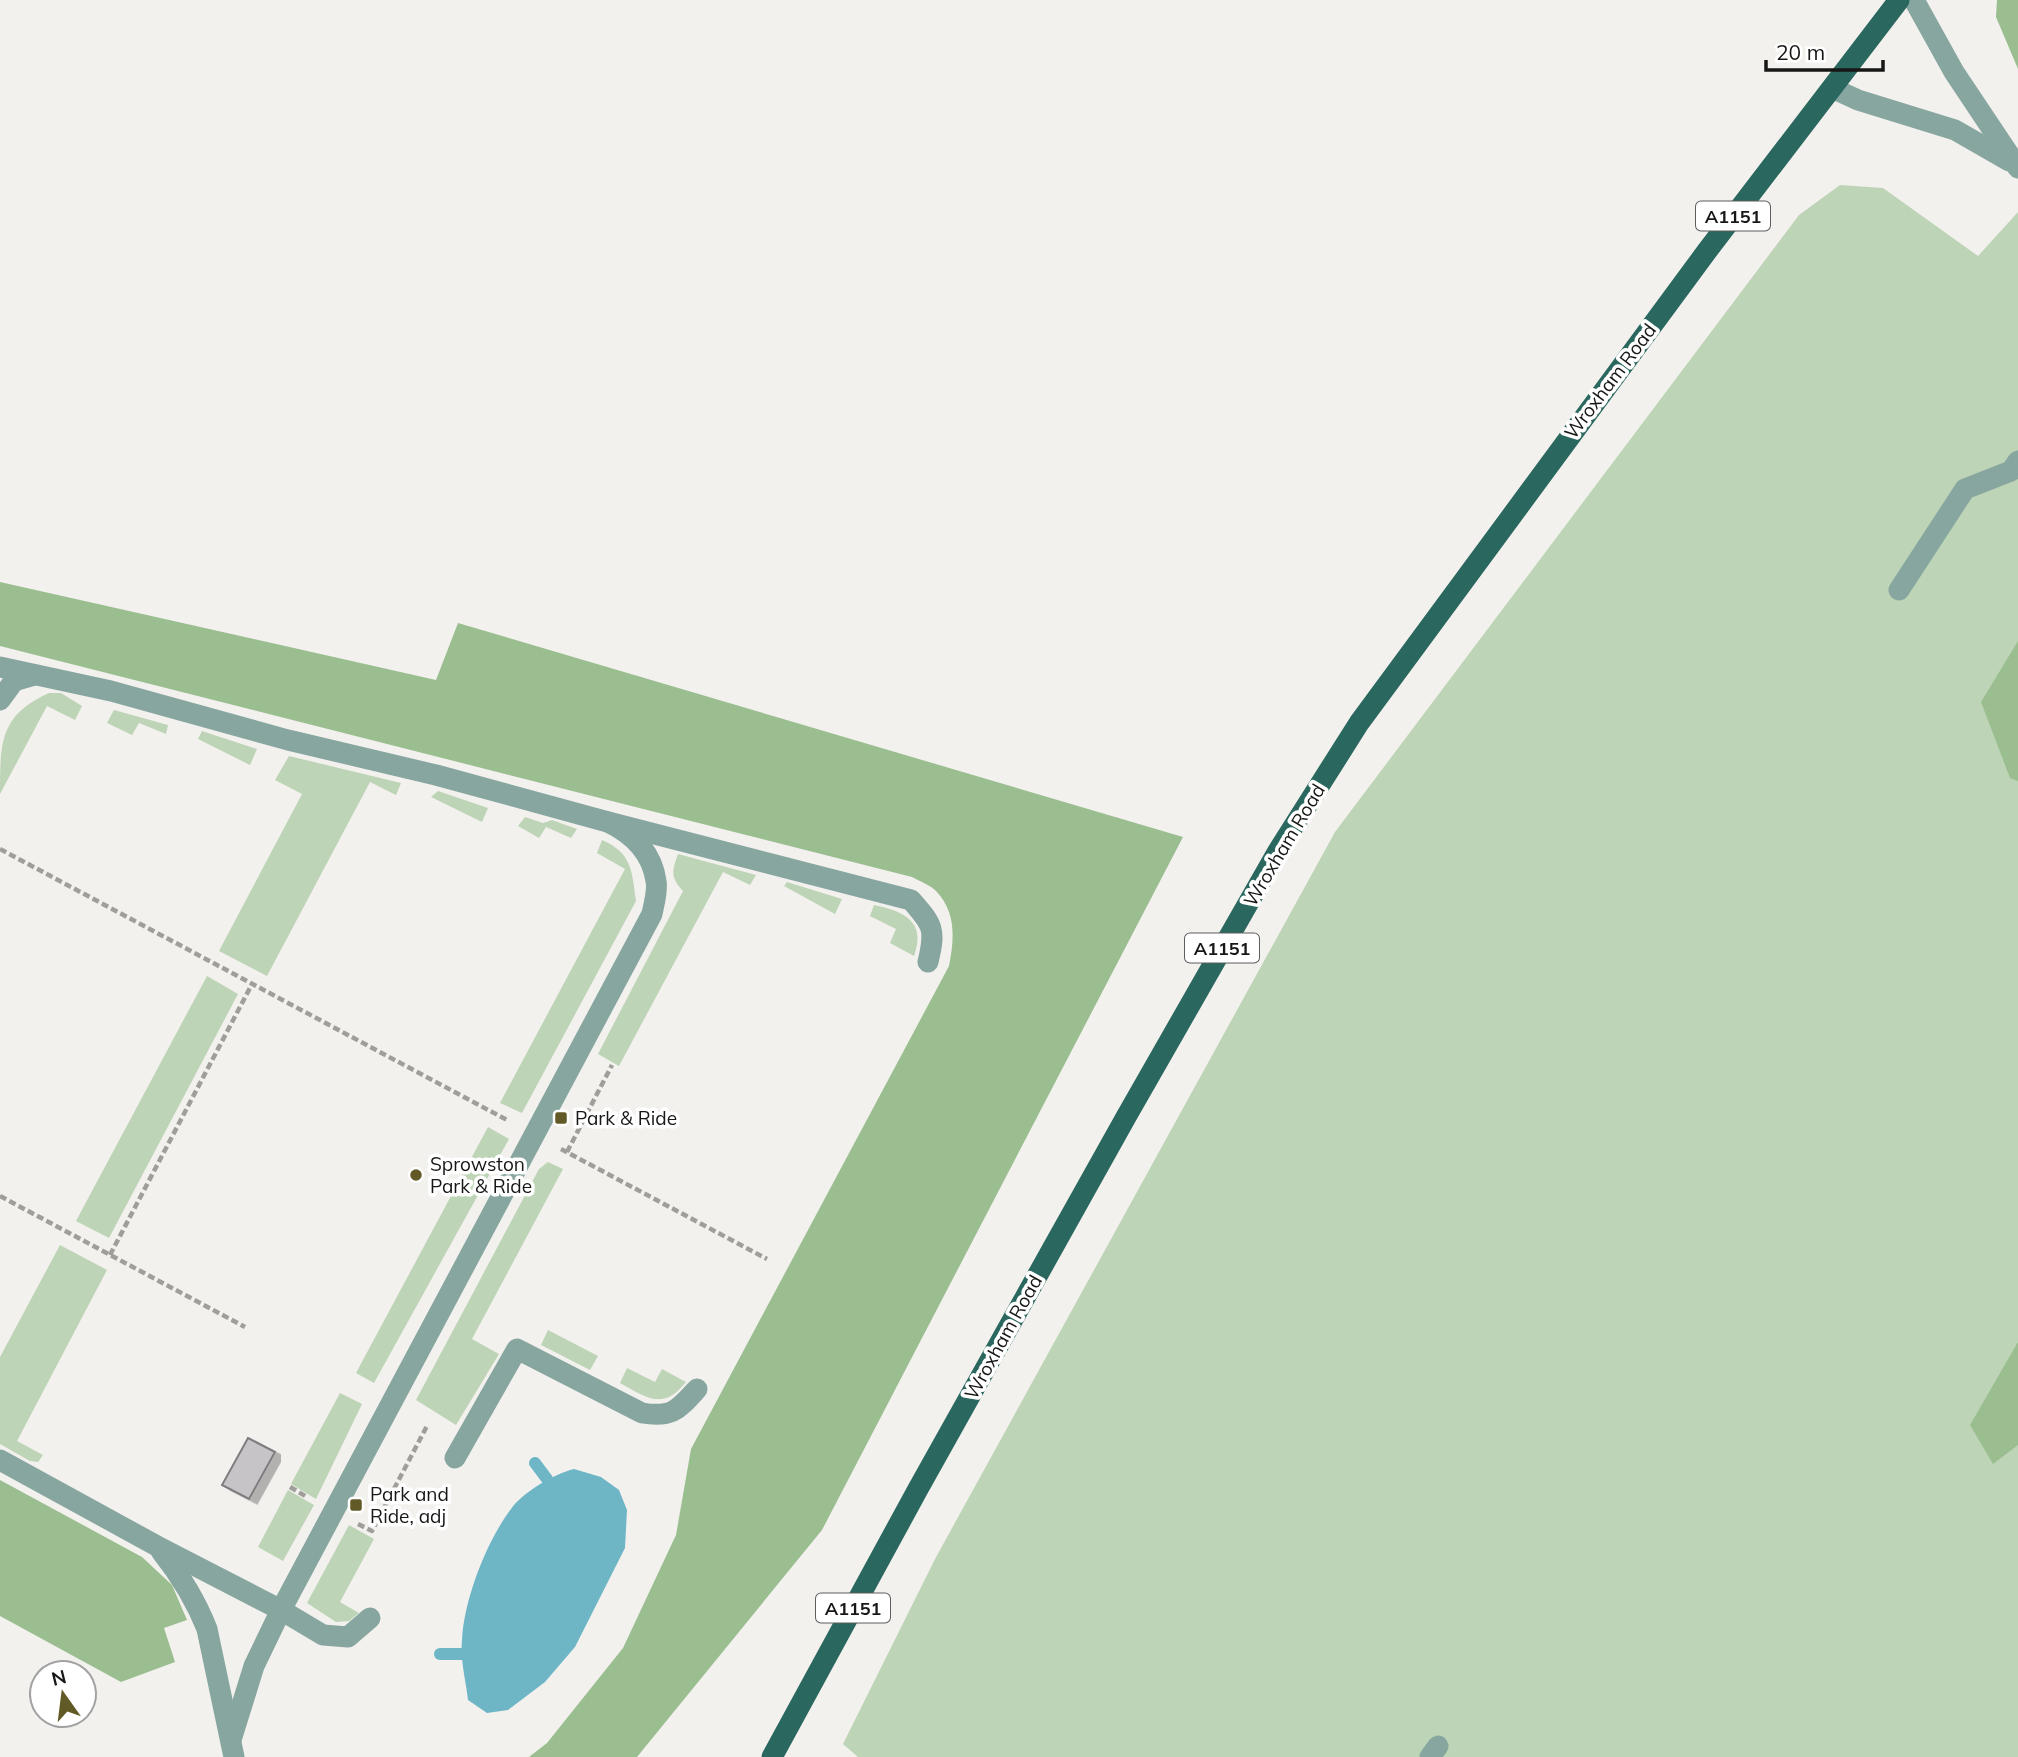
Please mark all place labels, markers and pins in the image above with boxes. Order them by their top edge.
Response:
place label: Park & Ride [575,1106,677,1130]
marker: Park & Ride [553,1110,569,1126]
place label: Sprowston Park & Ride [430,1152,532,1198]
marker: Sprowston Park & Ride [408,1167,424,1183]
place label: Park and Ride, adj [370,1482,449,1528]
marker: Park and Ride, adj [348,1497,364,1513]

